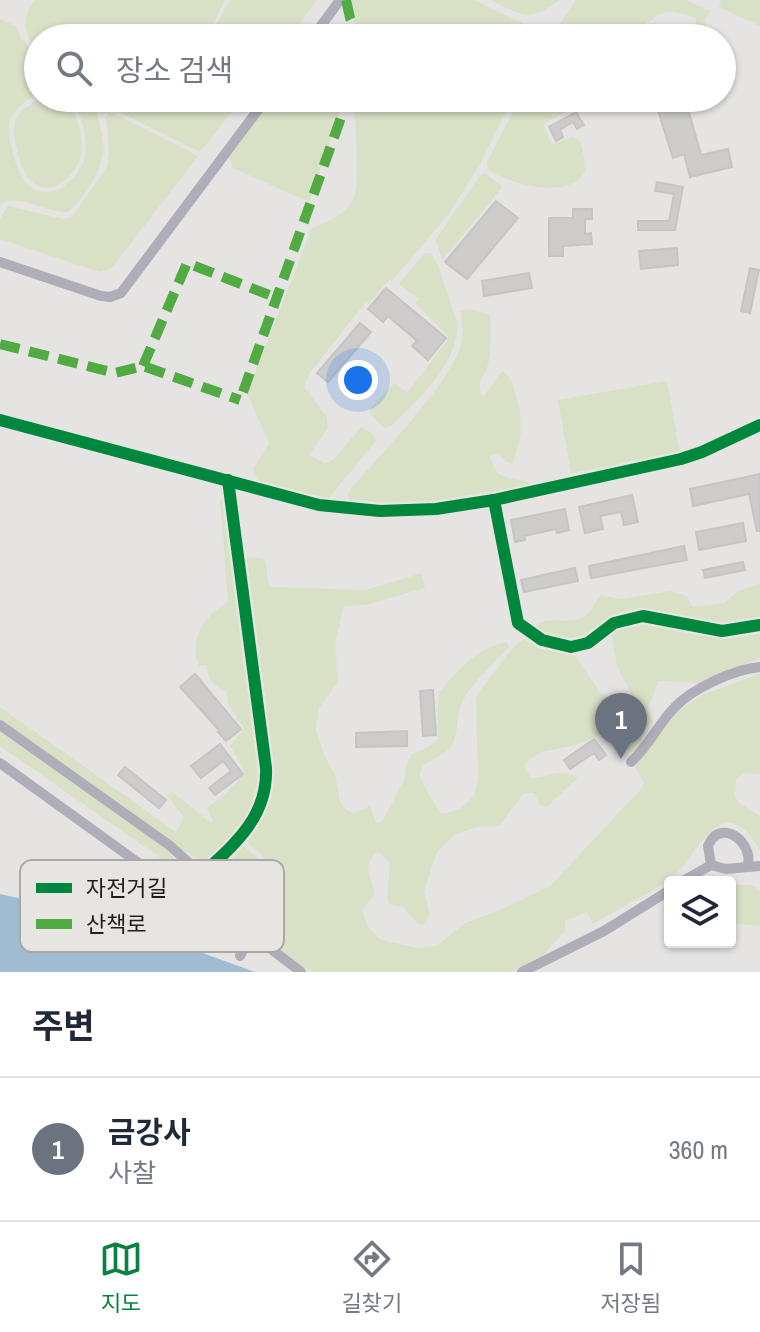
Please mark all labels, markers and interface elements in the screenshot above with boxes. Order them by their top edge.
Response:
search box [24,24,736,112]
icon: search [52,46,96,90]
text: 장소 검색 [116,50,233,90]
your location [338,360,378,400]
pin: 1 [595,693,647,759]
legend [20,860,284,952]
text: 자전거길 [86,873,167,903]
map controls [664,876,736,948]
button: layers [664,876,736,948]
text: 산책로 [86,909,147,939]
text: 주변 [32,1003,95,1049]
text: 금강사 [108,1112,191,1152]
text: 1 [52,1132,64,1167]
text: 360 m [669,1132,728,1167]
text: 사찰 [108,1155,156,1190]
tab: 지도 [99,1237,143,1318]
tab: 길찾기 [341,1237,402,1318]
tab: 저장됨 [600,1237,661,1318]

